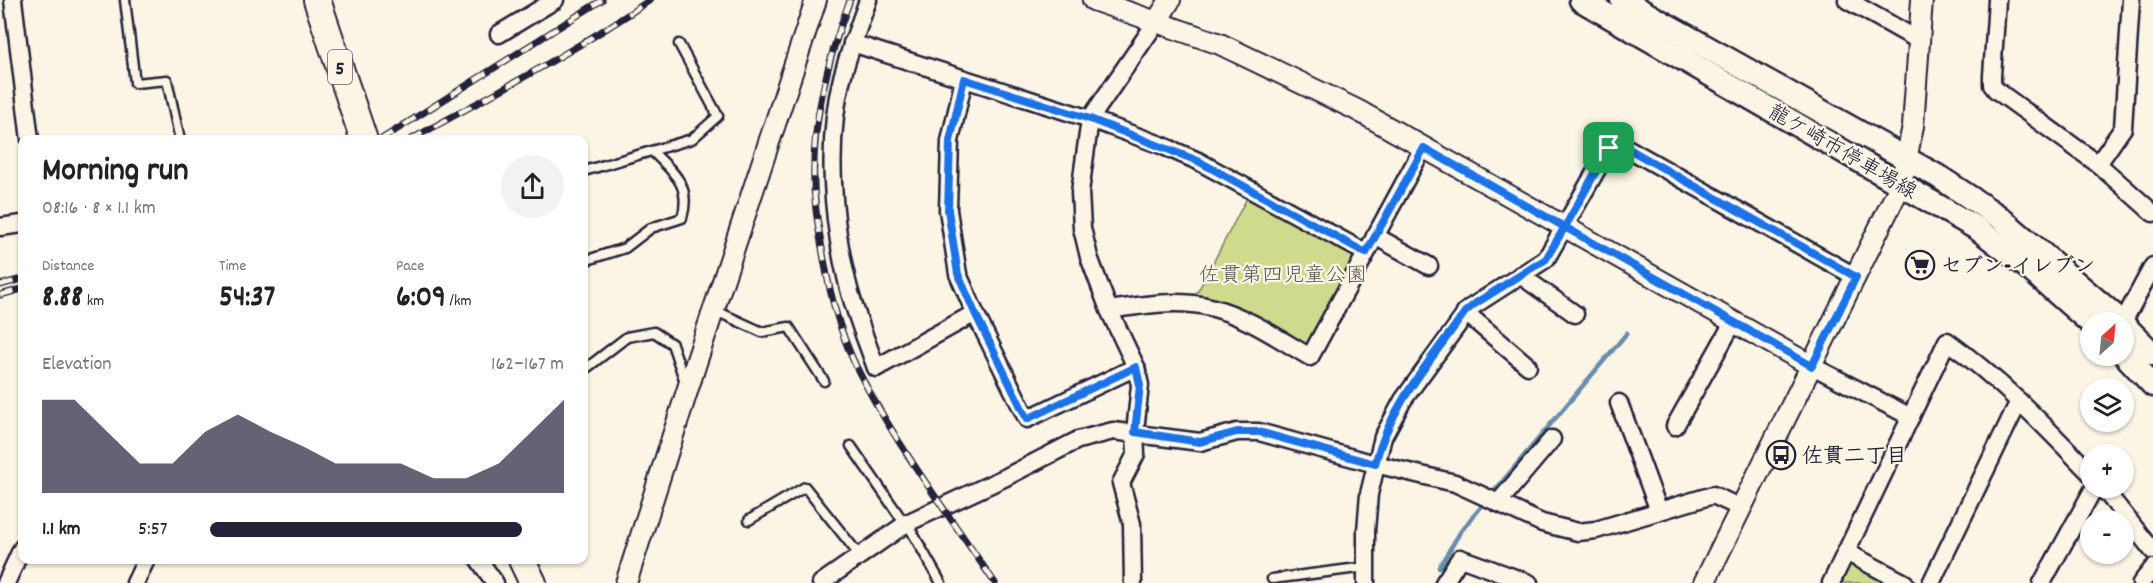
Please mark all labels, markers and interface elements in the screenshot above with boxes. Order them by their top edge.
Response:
road number: 5 [328,50,352,84]
street label: 龍ケ崎市停車場線 [1761,99,1922,209]
pin [1583,122,1634,173]
icon: arrive [1592,131,1625,164]
text: Morning run [42,149,189,196]
button: share [501,155,564,218]
text: 08:16 · 8 × 1.1 km [42,195,156,223]
supermarket icon: セブン-イレブン [1904,249,1936,281]
place label: セブン-イレブン [1941,253,2095,283]
text: Distance [42,255,94,278]
text: Time [219,255,246,278]
text: Pace [396,255,424,278]
park label: 佐貫第四児童公園 [1199,262,1367,292]
text: 8.88 [42,278,83,321]
text: 54:37 [219,278,275,321]
text: 6:09 [396,278,446,321]
text: km [83,290,104,313]
text: /km [446,290,472,313]
north arrow [2080,312,2134,366]
map controls [2080,312,2134,564]
text: Elevation [42,351,112,379]
text: 162–167 m [491,351,564,379]
button: layers [2080,378,2134,432]
bus stop icon: 佐貫二丁目 [1765,439,1797,471]
place label: 佐貫二丁目 [1802,443,1907,473]
button: + [2080,444,2134,498]
button: − [2080,510,2134,564]
text: 1.1 km [42,516,81,544]
text: 5:57 [138,516,168,544]

